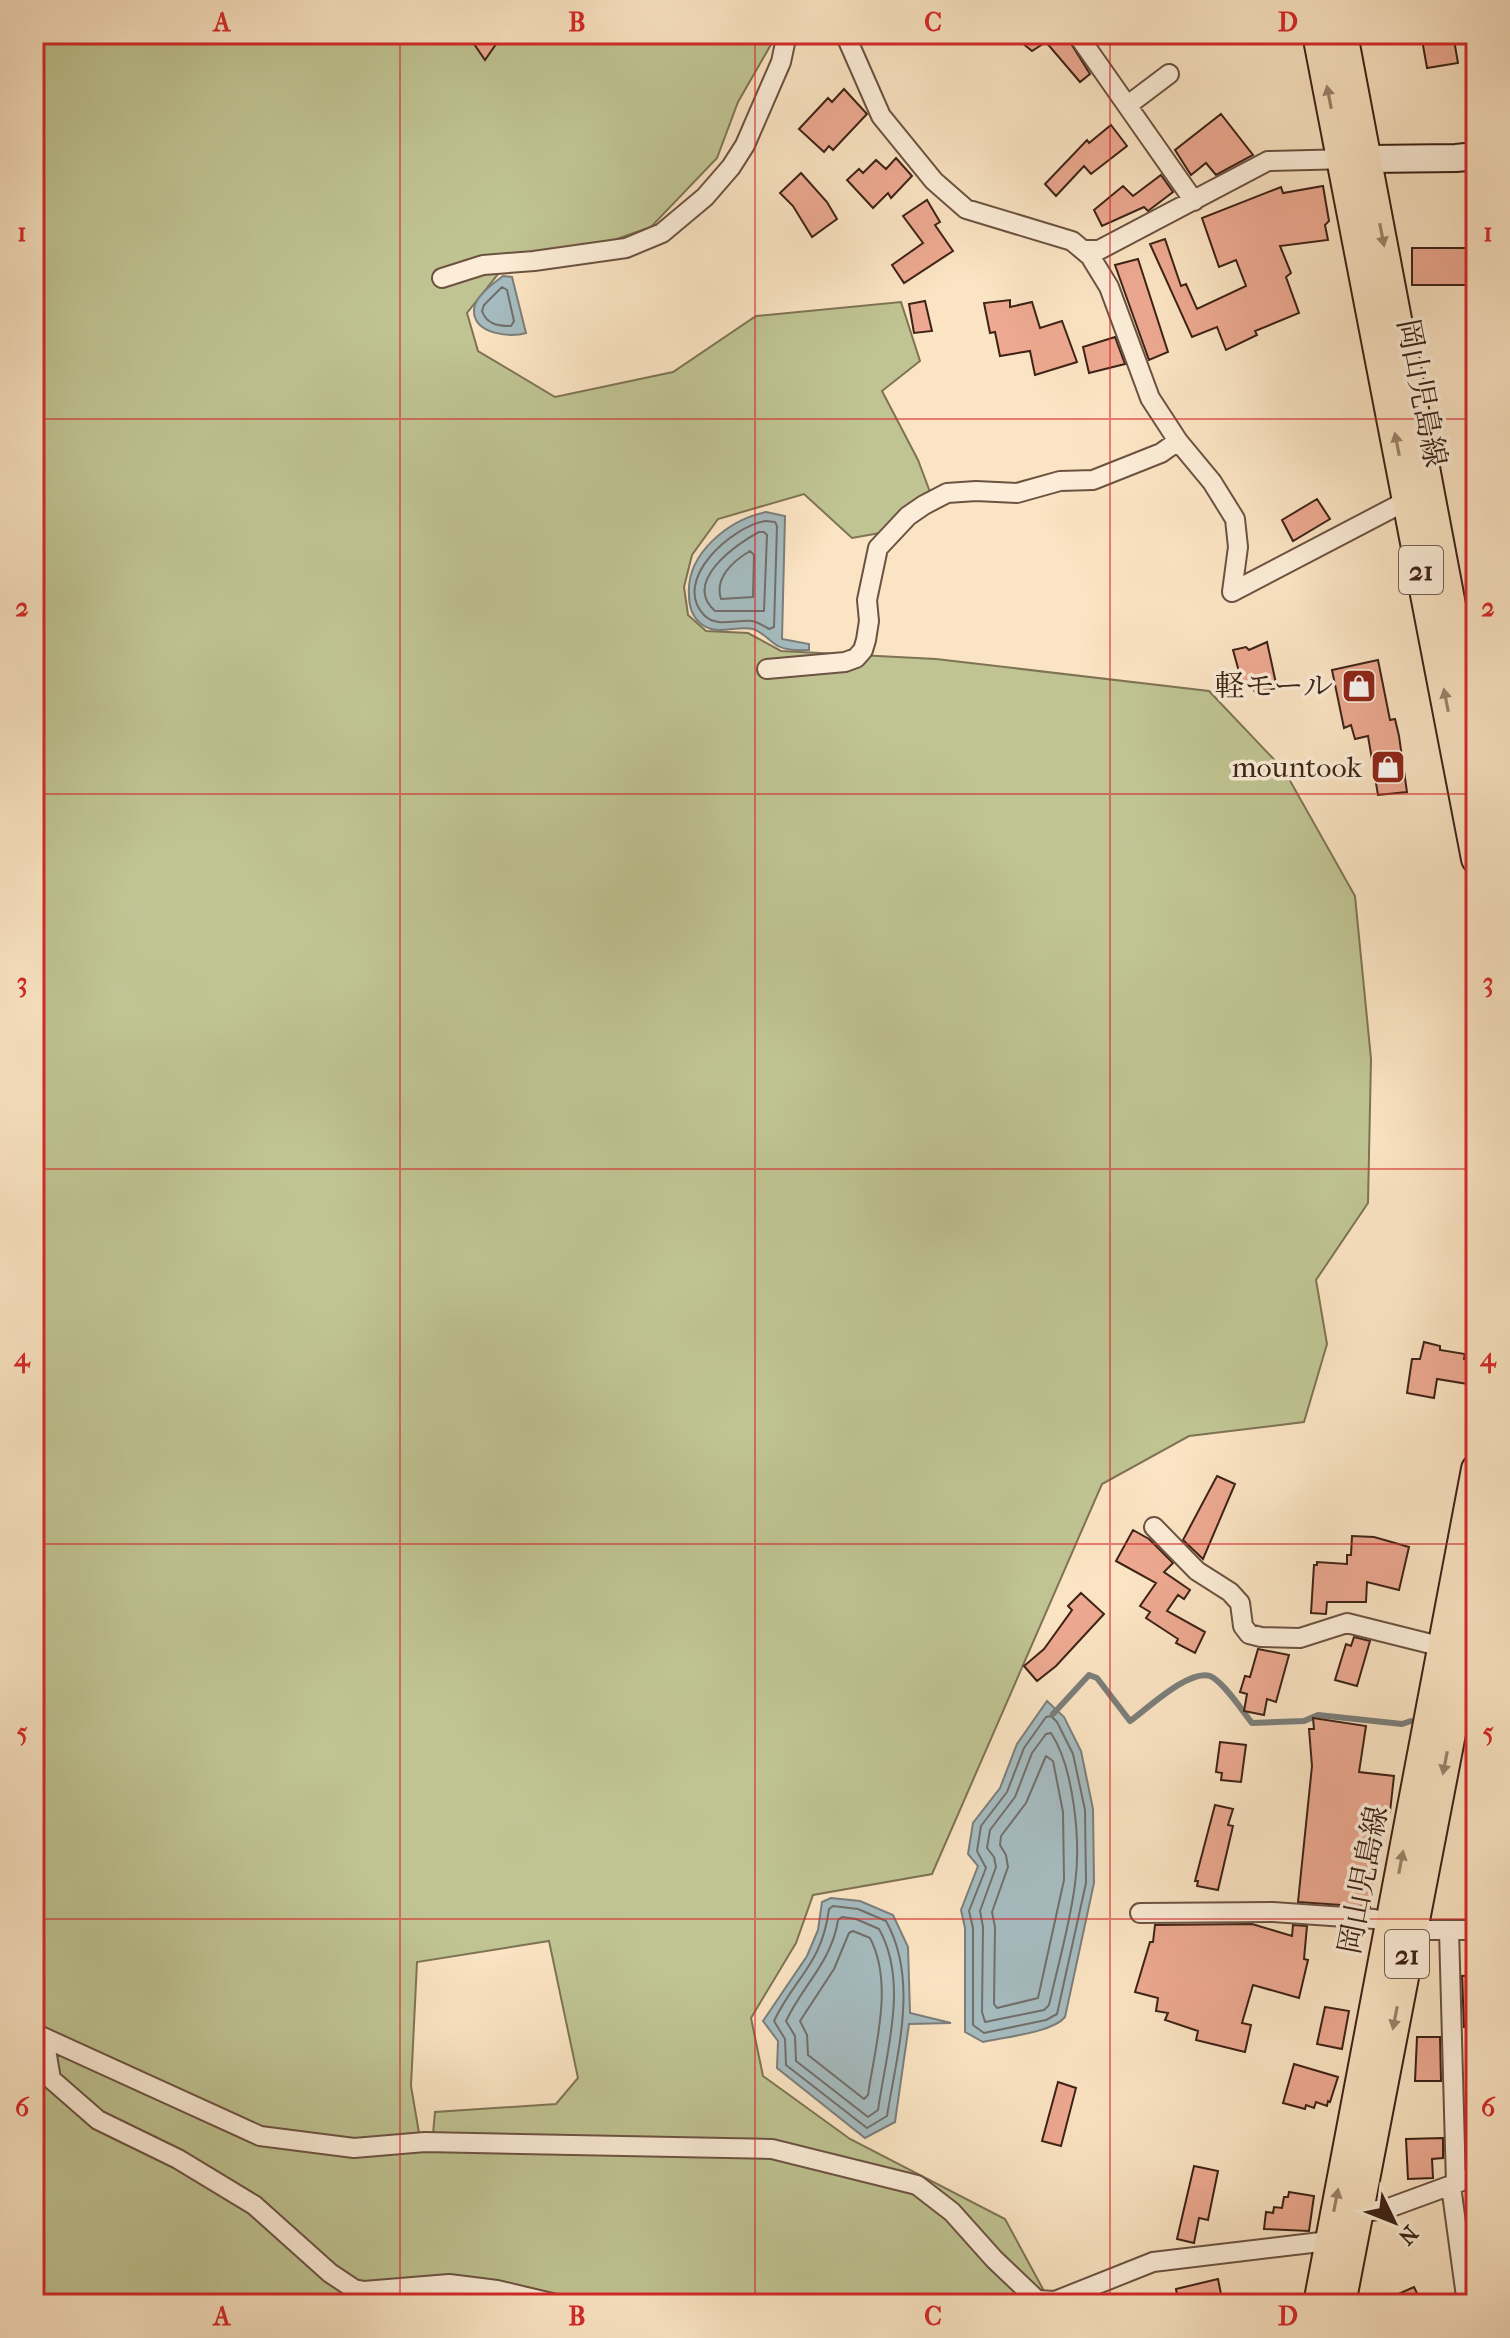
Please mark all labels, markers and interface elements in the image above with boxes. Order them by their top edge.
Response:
text: A [212,7,232,38]
text: B [569,7,586,38]
text: C [924,7,942,38]
text: D [1278,7,1298,38]
one-way arrow [1323,84,1335,109]
text: 1 [17,217,27,248]
text: 1 [1483,217,1493,248]
one-way arrow [1377,223,1389,248]
street label: 岡山児島線 [1390,316,1453,470]
one-way arrow [1390,432,1402,457]
road number: 21 [1399,546,1443,594]
text: 2 [15,592,29,623]
text: 2 [1481,592,1495,623]
shop icon: 軽モール [1340,667,1378,705]
place label: 軽モール [1215,669,1333,704]
one-way arrow [1439,687,1452,712]
shop icon: mountook [1369,748,1407,786]
place label: mountook [1232,750,1363,785]
text: 3 [17,967,27,998]
text: 3 [1483,967,1493,998]
text: 4 [13,1342,31,1374]
text: 4 [1479,1342,1497,1374]
text: 5 [16,1717,28,1748]
text: 5 [1482,1717,1494,1748]
one-way arrow [1438,1751,1450,1776]
street label: 岡山児島線 [1332,1803,1395,1957]
one-way arrow [1395,1849,1407,1874]
road number: 21 [1385,1930,1429,1978]
one-way arrow [1388,2006,1400,2031]
text: 6 [15,2092,30,2123]
text: 6 [1481,2092,1496,2123]
north arrow [1354,2182,1434,2262]
one-way arrow [1331,2187,1343,2212]
text: N [1392,2220,1423,2250]
text: A [212,2301,232,2332]
text: B [569,2301,586,2332]
text: C [924,2301,942,2332]
text: D [1278,2301,1298,2332]

